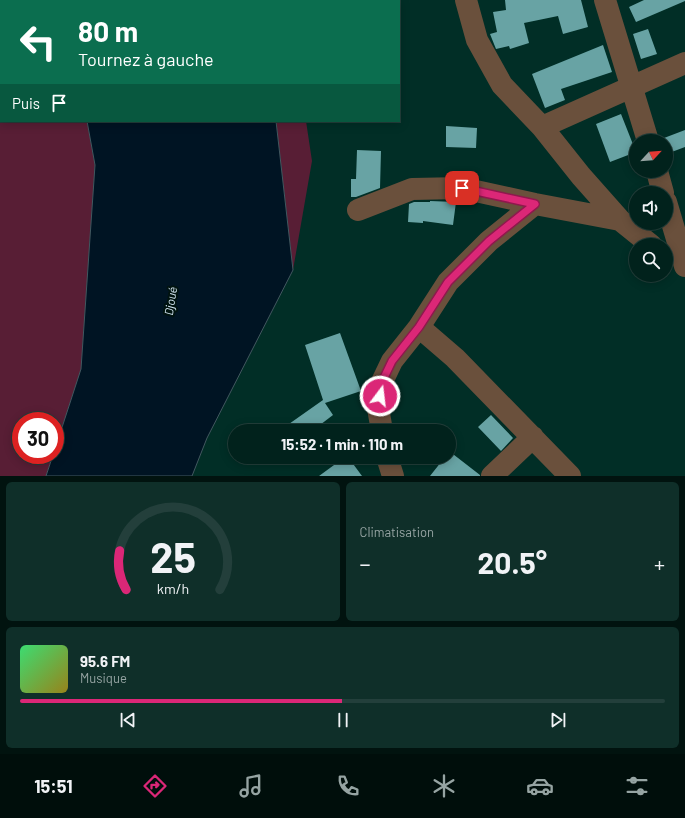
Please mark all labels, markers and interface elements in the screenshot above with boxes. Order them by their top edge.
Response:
text: 80 m [78,14,138,48]
icon: left [12,16,64,68]
text: Tournez à gauche [78,48,214,70]
icon: arrive [48,92,70,114]
text: Puis [12,94,40,112]
north arrow [629,134,673,178]
map controls [629,134,673,282]
pin [445,171,479,205]
icon: arrive [451,177,473,199]
button: sound [629,186,673,230]
button: search [629,238,673,282]
water label: Djoué [161,286,179,316]
position arrow [359,375,401,417]
speed limit sign: 30 [12,412,64,464]
text: 15:52 · 1 min · 110 m [281,435,403,453]
text: Climatisation [360,524,434,540]
text: 25 [150,530,196,580]
text: 20.5° [478,544,547,580]
text: − [360,550,371,576]
text: + [654,550,665,576]
text: km/h [157,579,189,596]
text: 95.6 FM [80,652,130,670]
text: Musique [80,670,127,686]
icon: previous [117,709,139,731]
icon: pause [332,709,354,731]
icon: next [547,709,569,731]
icon: directions [141,772,169,800]
icon: music [237,772,265,800]
icon: phone [334,772,362,800]
icon: climate [430,772,458,800]
icon: car [526,772,554,800]
icon: filters [623,772,651,800]
text: 15:51 [34,775,73,797]

